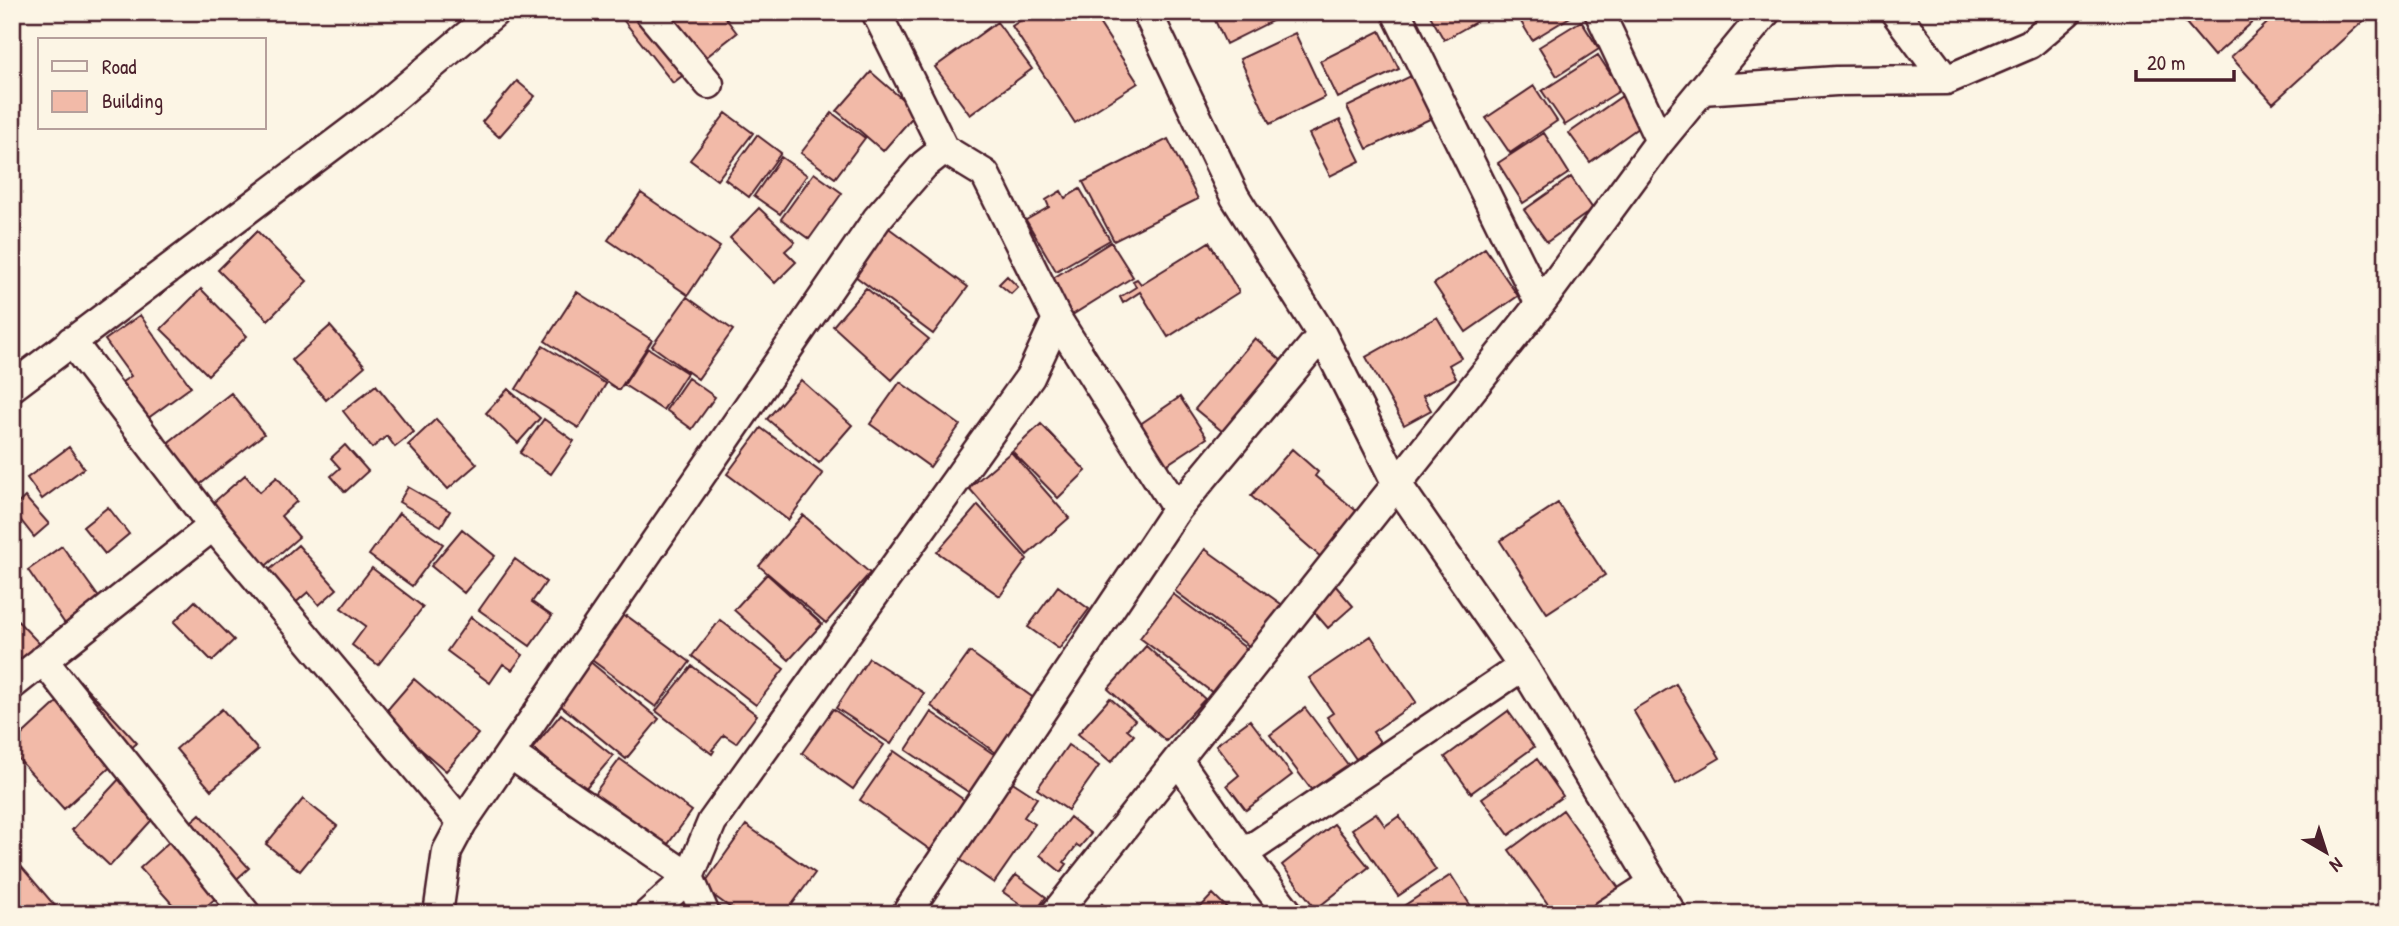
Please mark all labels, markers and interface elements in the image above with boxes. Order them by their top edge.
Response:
legend [38,38,266,130]
scale bar [2136,38,2234,82]
text: 20 m [2147,48,2185,77]
text: Road [102,52,136,81]
text: Building [102,86,163,115]
north arrow [2290,818,2360,888]
text: N [2325,852,2349,878]

